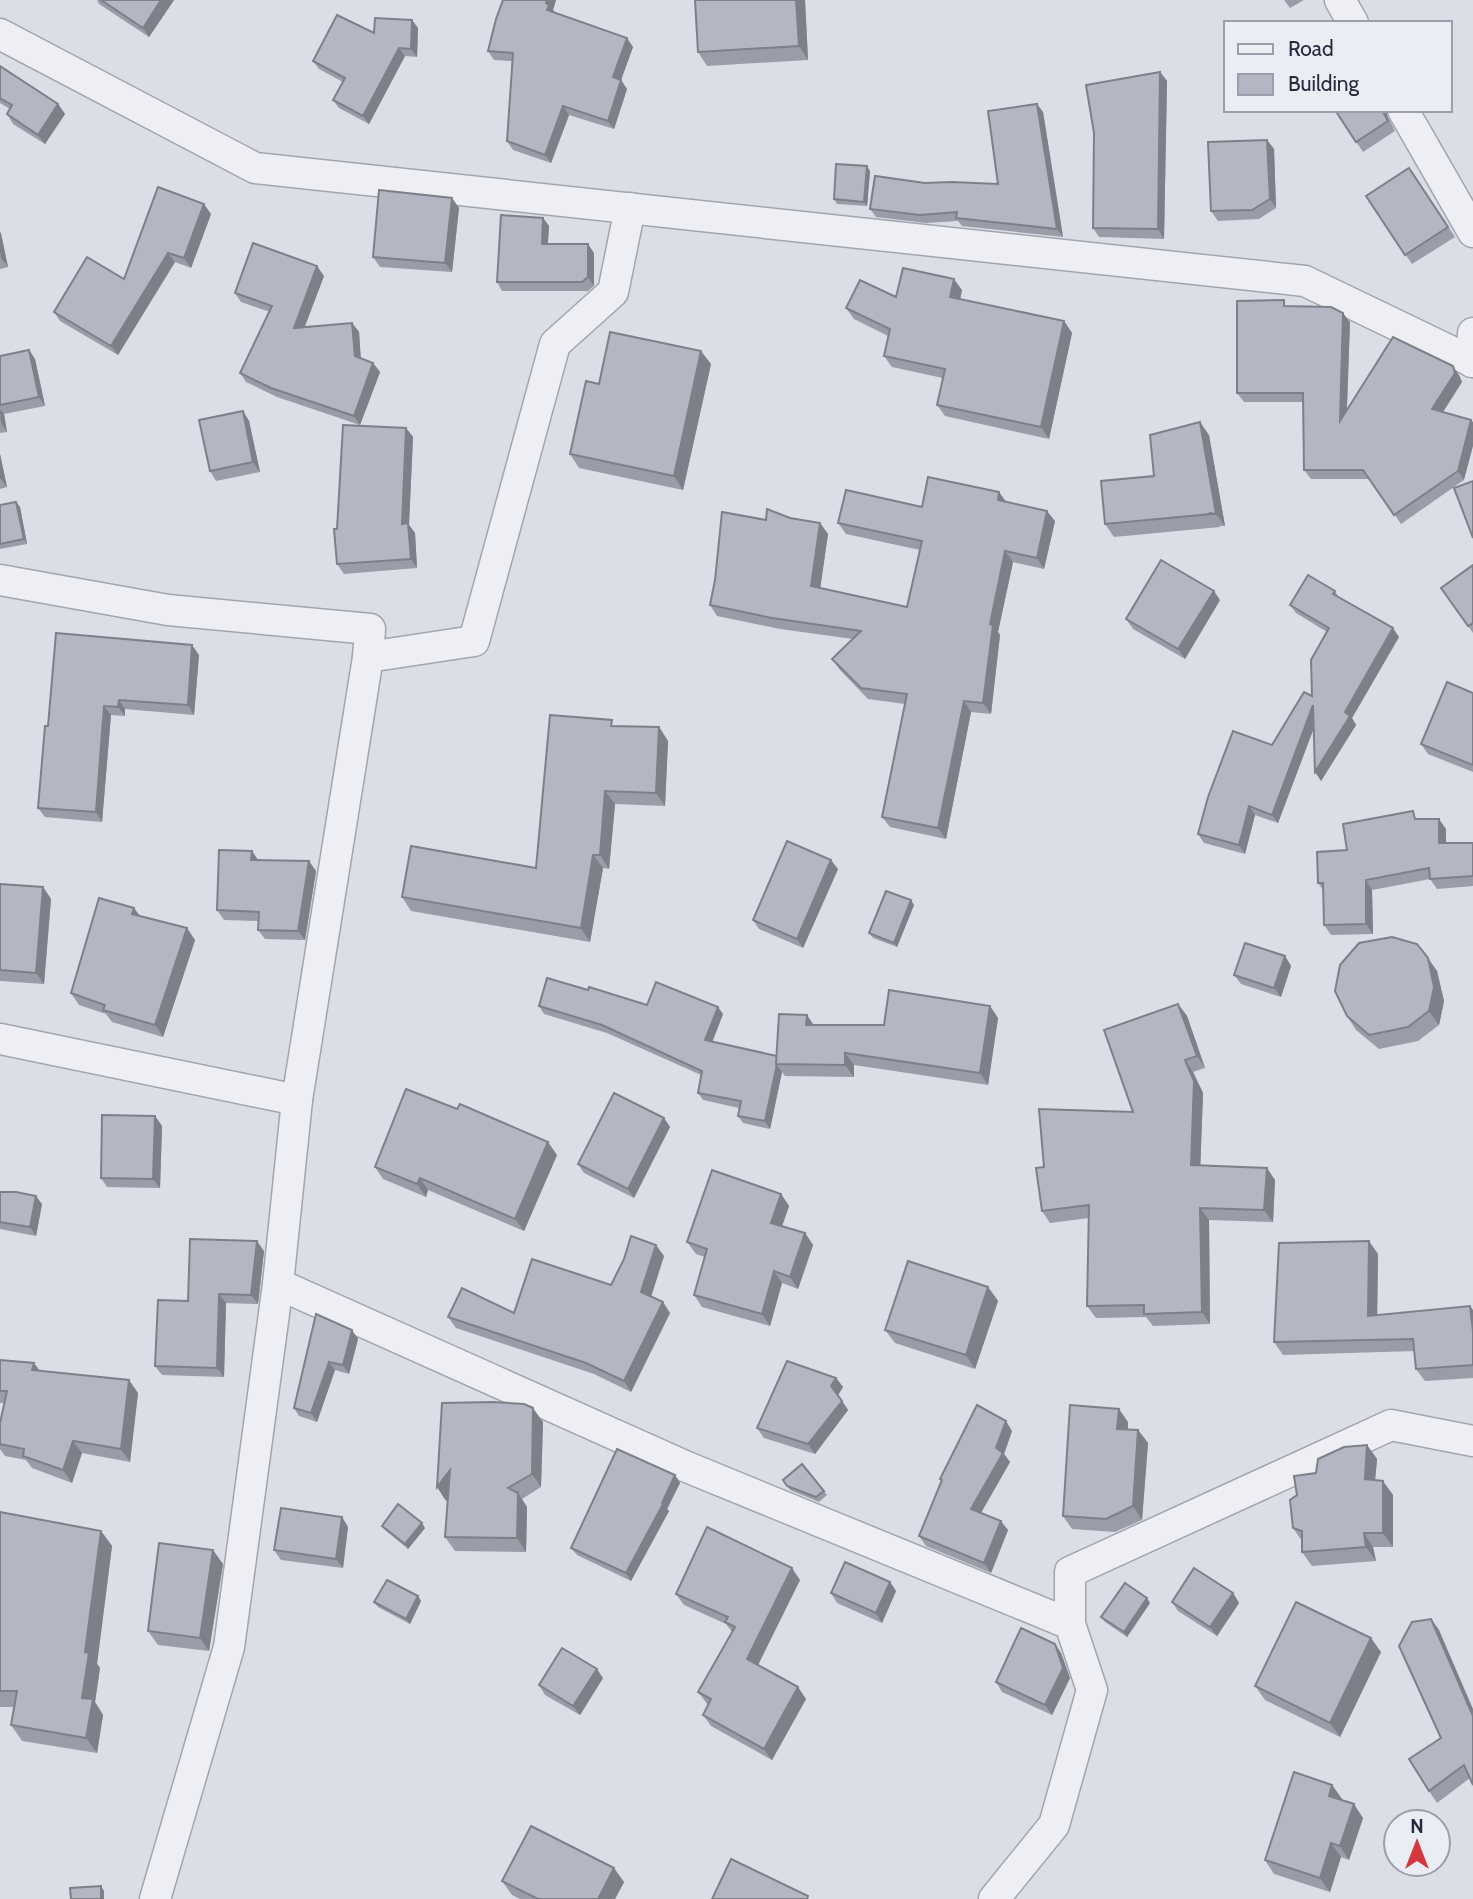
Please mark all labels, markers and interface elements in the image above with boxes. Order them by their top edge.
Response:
legend [1224,21,1452,112]
text: Road [1288,36,1334,61]
text: Building [1288,71,1360,96]
north arrow [1382,1808,1452,1878]
text: N [1410,1815,1424,1838]

